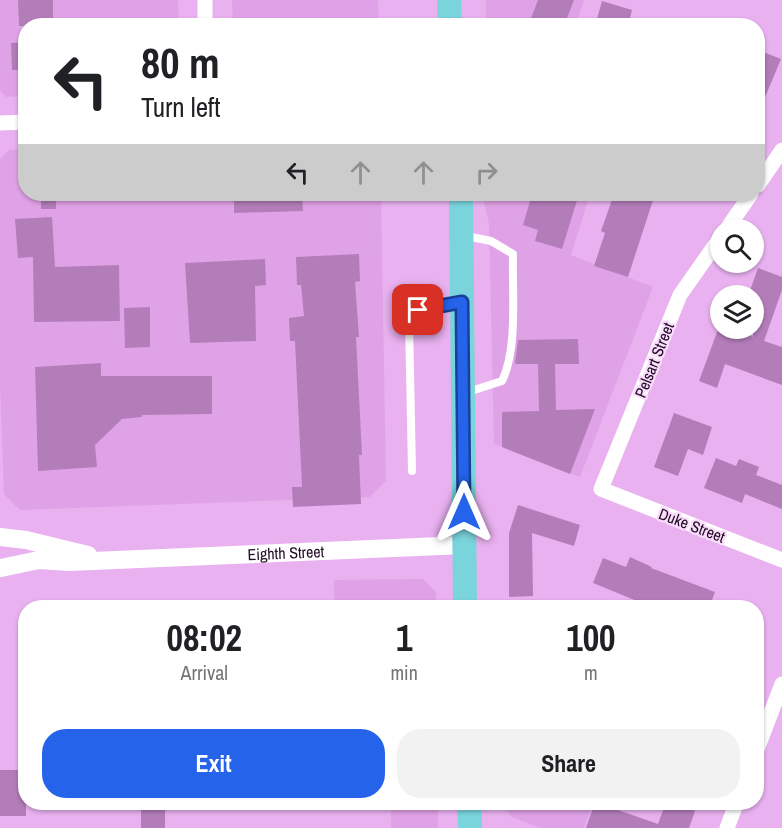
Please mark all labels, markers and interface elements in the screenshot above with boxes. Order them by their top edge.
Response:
text: 80 m [141,35,220,91]
icon: left [42,42,120,120]
text: Turn left [141,89,220,125]
icon: left [281,156,314,189]
icon: ahead [344,156,377,189]
icon: ahead [407,156,440,189]
icon: right [470,156,503,189]
map controls [710,219,764,339]
button: search [710,219,764,273]
pin [392,284,443,335]
button: layers [710,285,764,339]
icon: arrive [401,293,434,326]
street label: Pelsart Street [629,319,679,401]
position arrow [432,480,496,544]
street label: Duke Street [656,502,729,548]
street label: Eighth Street [247,540,325,565]
text: 08:02 [166,614,242,662]
text: 1 [396,614,412,662]
text: 100 [566,614,616,662]
text: Arrival [181,659,228,686]
text: min [390,659,418,686]
text: m [584,659,598,686]
button: Exit [42,729,385,798]
button: Share [397,729,740,798]

